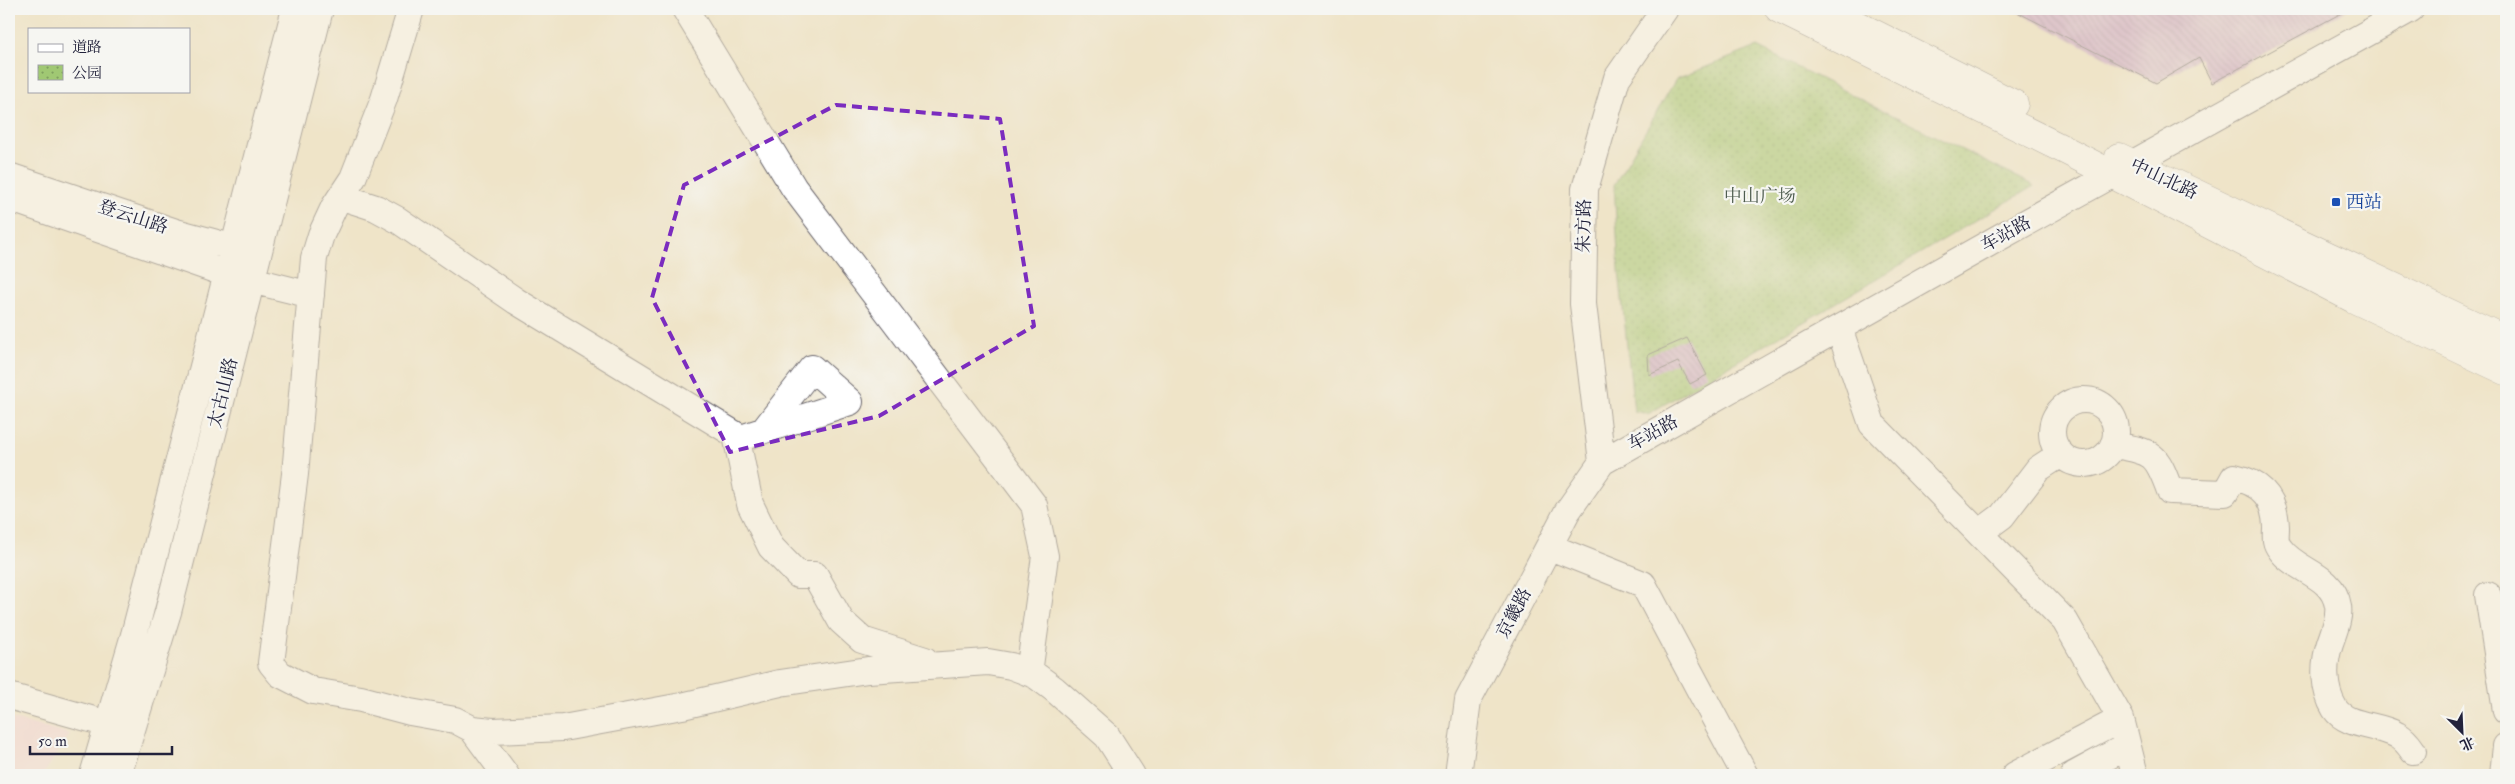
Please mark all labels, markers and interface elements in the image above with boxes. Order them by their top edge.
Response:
legend [28,28,190,92]
text: 道路 [72,38,102,57]
text: 公园 [72,64,102,83]
street label: 中山北路 [2127,153,2201,205]
park label: 中山广场 [1724,185,1796,208]
place label: 西站 [2346,191,2382,214]
street label: 登云山路 [95,195,171,239]
marker: 西站 [2330,196,2342,208]
street label: 朱方路 [1572,199,1596,253]
street label: 车站路 [1977,211,2035,257]
street label: 太古山路 [203,355,243,431]
street label: 车站路 [1624,410,1682,456]
street label: 京畿路 [1491,584,1537,642]
north arrow [2438,706,2488,756]
scale bar [30,724,172,756]
text: 50 m [38,732,67,751]
text: 北 [2457,733,2477,754]

